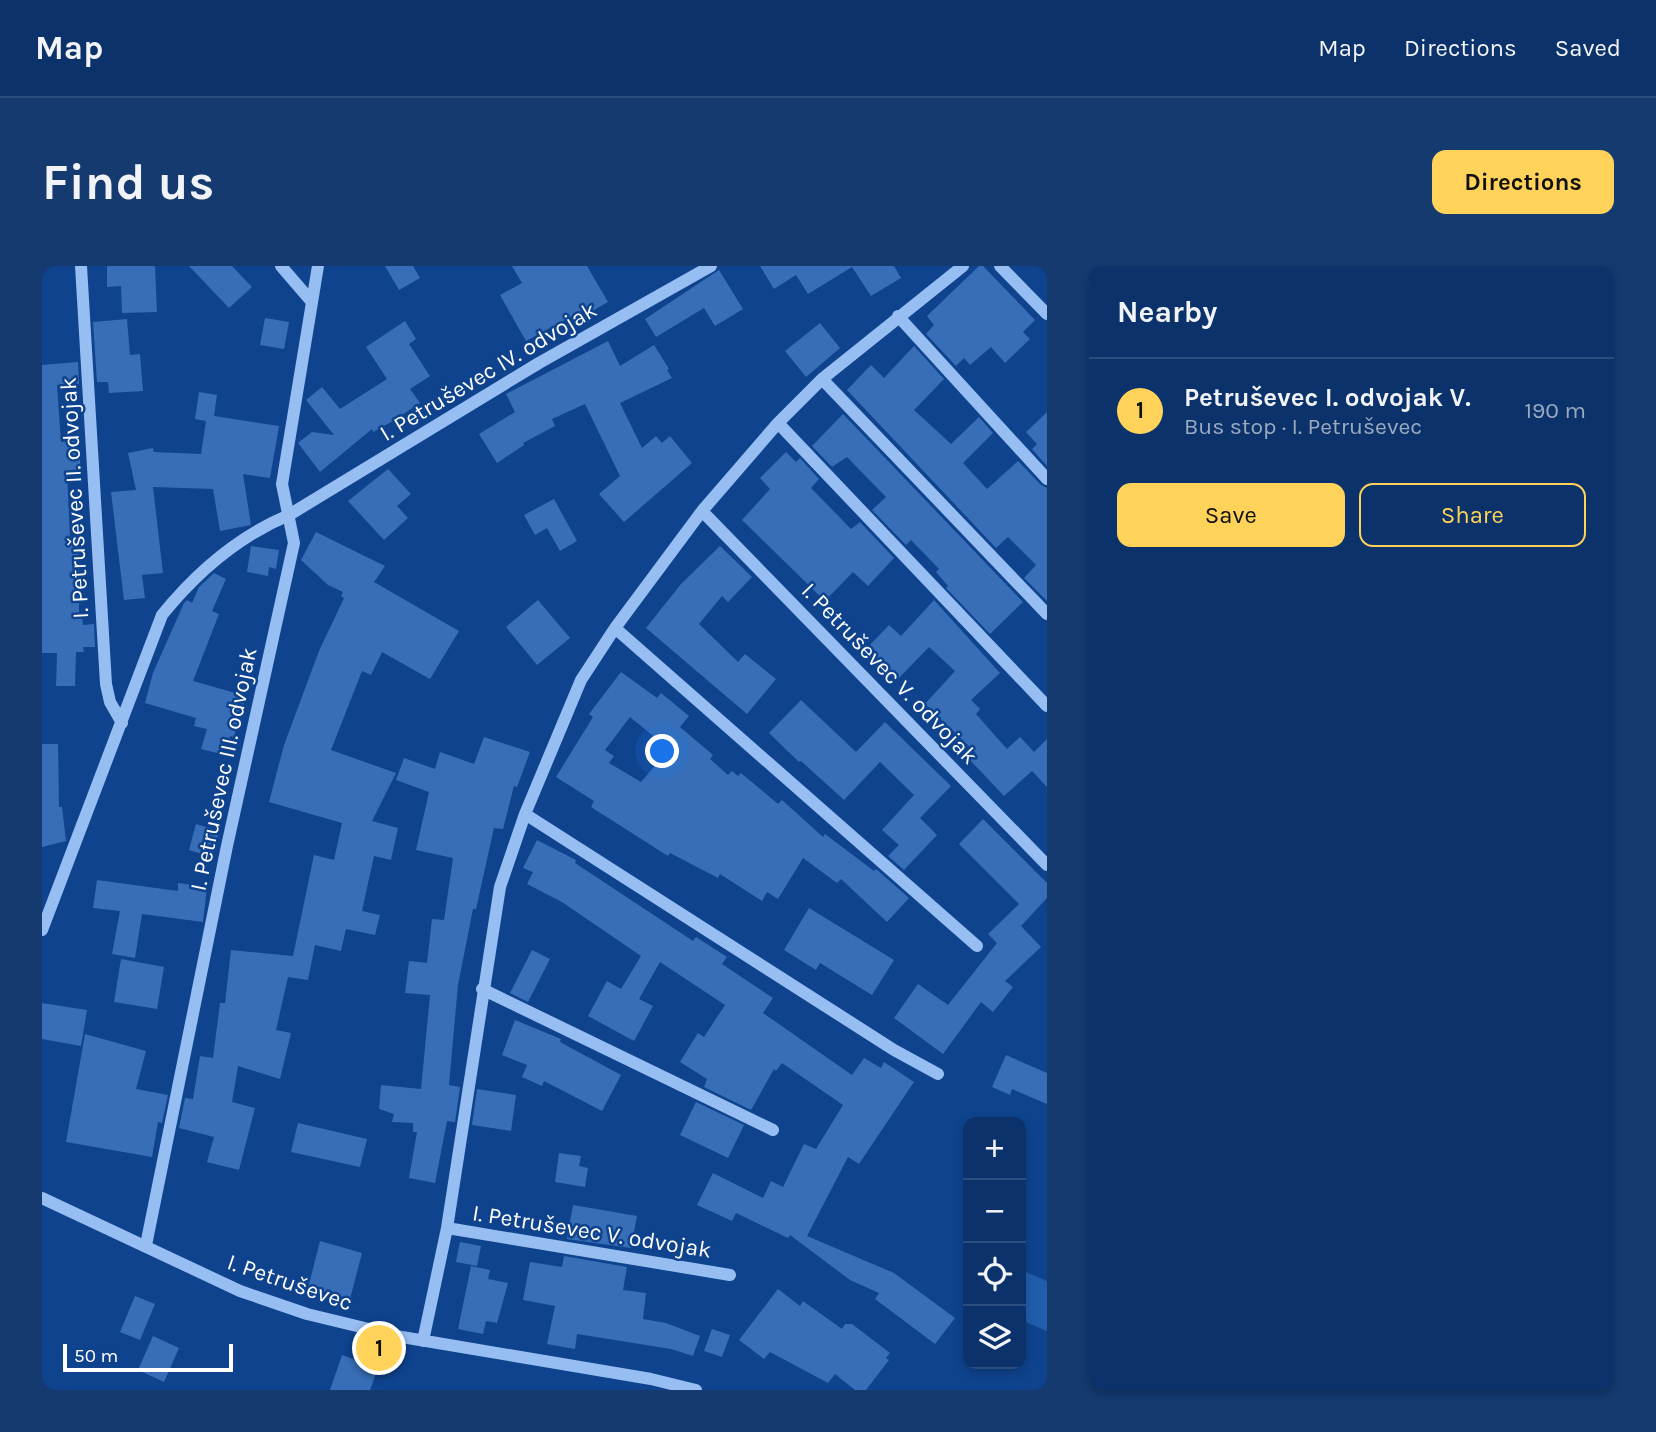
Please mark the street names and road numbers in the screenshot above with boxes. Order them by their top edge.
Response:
street label: I. Petruševec IV. odvojak [375,296,602,447]
street label: I. Petruševec II. odvojak [55,377,94,619]
street label: I. Petruševec V. odvojak [796,577,983,770]
street label: I. Petruševec III. odvojak [184,645,262,893]
street label: I. Petruševec V. odvojak [470,1199,713,1264]
street label: I. Petruševec [224,1248,356,1316]

